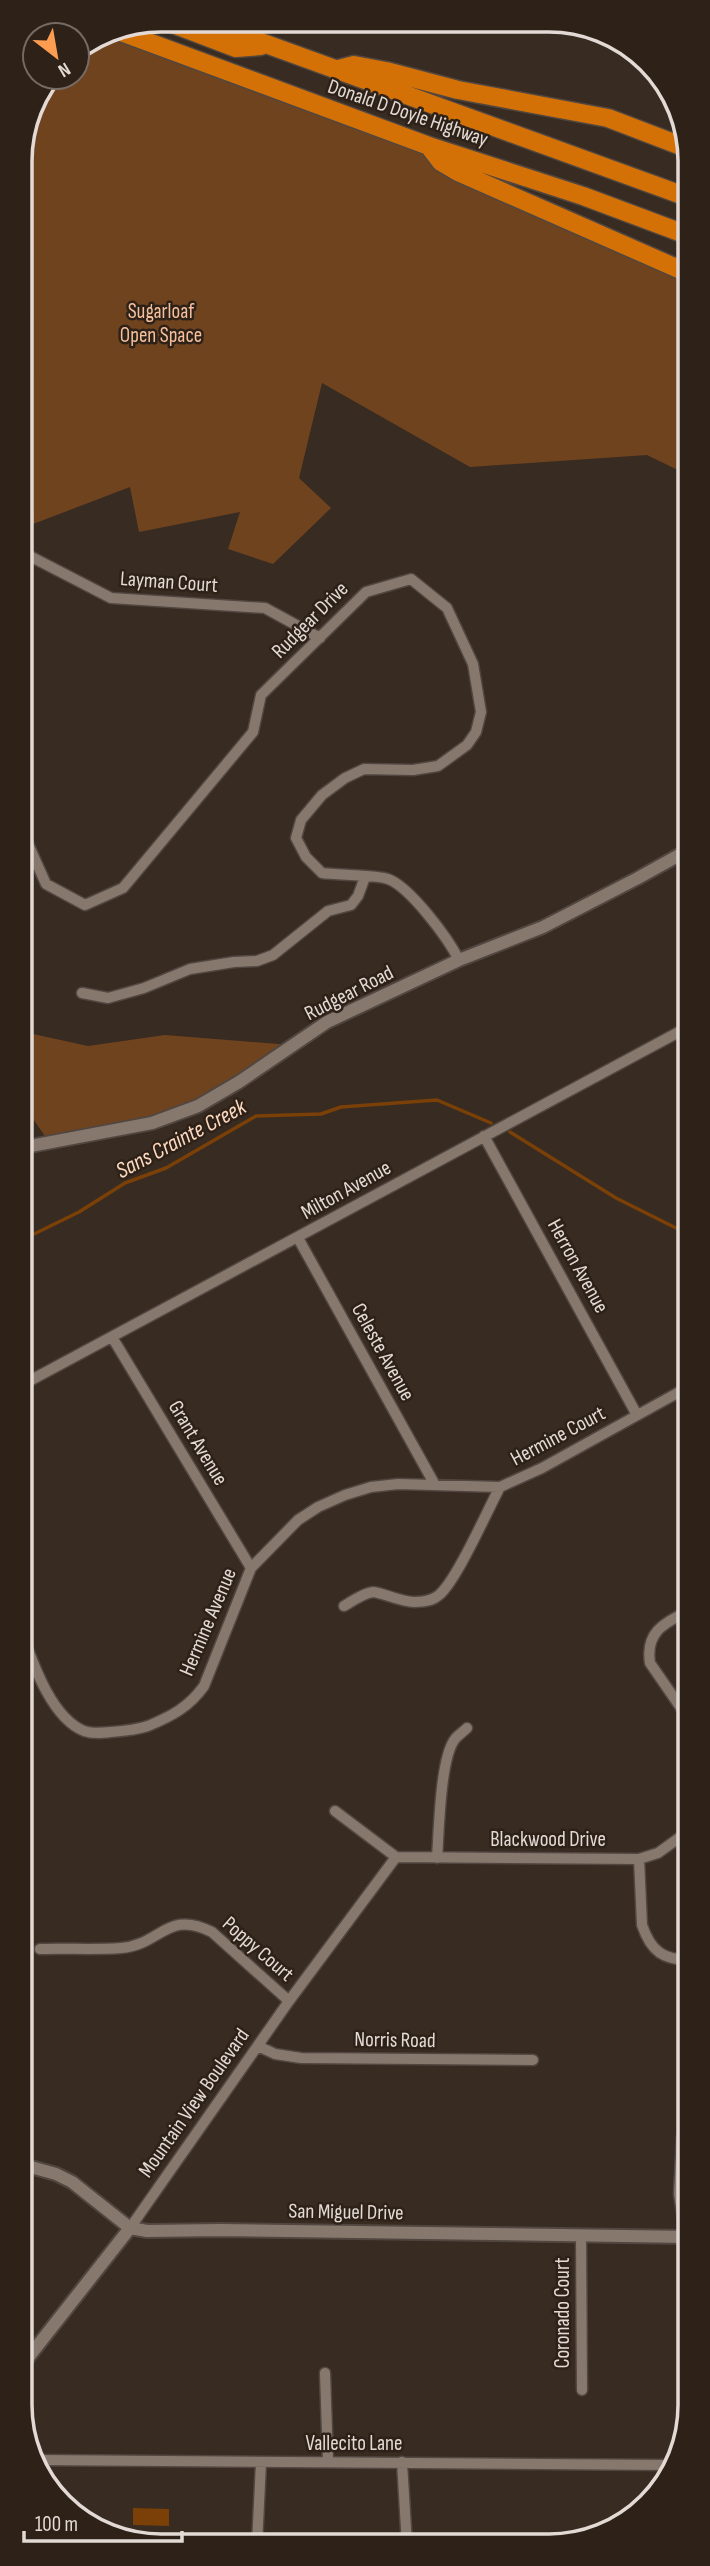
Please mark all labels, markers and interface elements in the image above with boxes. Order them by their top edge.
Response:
north arrow [21,21,91,91]
text: N [54,57,74,82]
street label: Donald D Doyle Highway [325,74,491,152]
park label: Sugarloaf Open Space [120,299,202,348]
street label: Layman Court [119,566,219,598]
street label: Rudgear Drive [266,576,354,664]
street label: Rudgear Road [300,960,398,1026]
water label: Sans Crainte Creek [111,1092,252,1185]
street label: Milton Avenue [297,1155,395,1225]
street label: Herron Avenue [542,1215,614,1317]
street label: Celeste Avenue [346,1299,420,1405]
street label: Grant Avenue [163,1396,233,1490]
street label: Hermine Court [506,1401,610,1471]
street label: Hermine Avenue [174,1564,242,1680]
street label: Blackwood Drive [490,1827,606,1852]
street label: Poppy Court [217,1911,299,1987]
street label: Mountain View Boulevard [133,2024,255,2182]
street label: Norris Road [354,2027,436,2053]
street label: San Miguel Drive [288,2198,404,2226]
street label: Coronado Court [550,2257,575,2369]
street label: Vallecito Lane [305,2431,403,2456]
scale bar [24,2500,182,2544]
text: 100 m [35,2512,78,2537]

